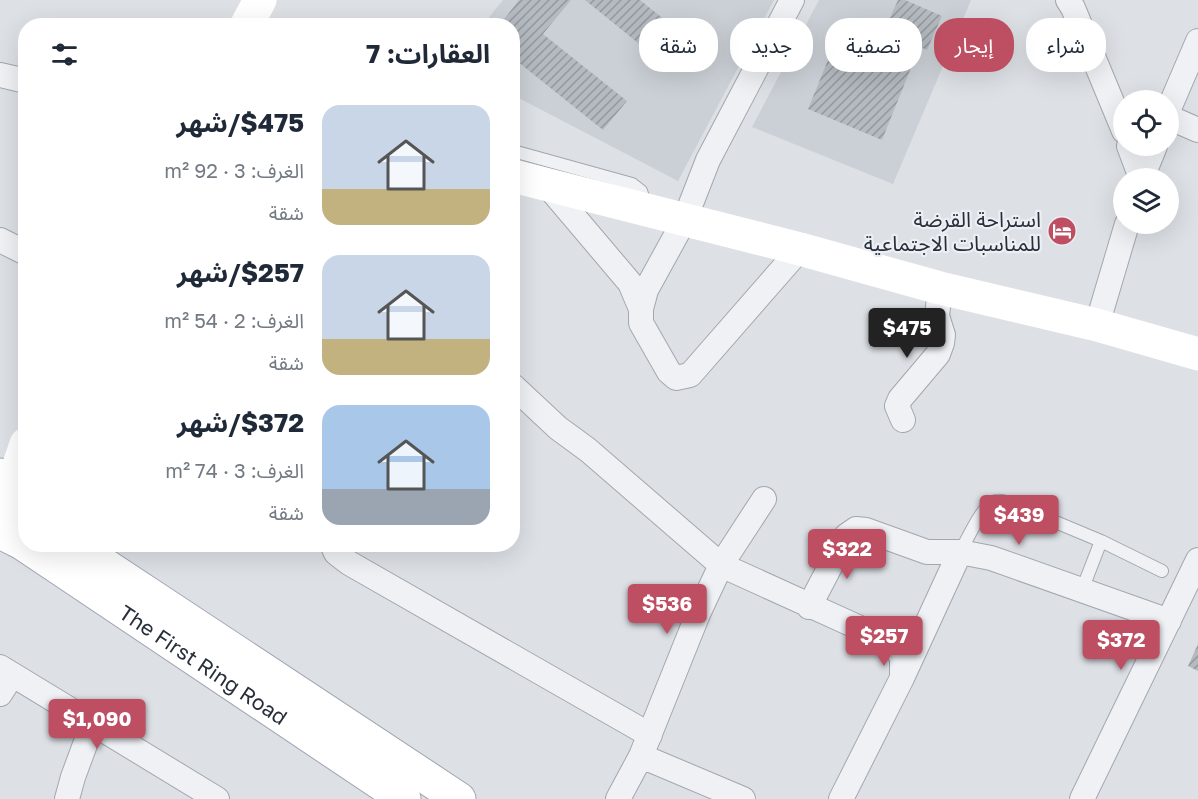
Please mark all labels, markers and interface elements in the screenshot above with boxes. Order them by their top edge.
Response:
chip: شقة [639,18,718,72]
chip: جديد [730,18,813,72]
chip: تصفية [825,18,922,72]
chip: إيجار [934,18,1014,72]
chip: شراء [1026,18,1106,72]
icon: filters [48,38,81,71]
text: العقارات: 7 [366,38,490,69]
map controls [1113,90,1179,234]
button: locate [1113,90,1179,156]
text: $475/شهر [177,107,304,138]
icon: home [370,129,442,201]
text: الغرف: 3 · 92 m² [164,158,304,182]
button: layers [1113,168,1179,234]
text: شقة [269,200,304,224]
place label: استراحة القرضة للمناسبات الاجتماعية [864,206,1041,256]
hotel icon: استراحة القرضة للمناسبات الاجتماعية [1046,215,1078,247]
text: $257/شهر [177,257,304,288]
icon: home [370,279,442,351]
text: الغرف: 2 · 54 m² [164,308,304,332]
pin: $475 [871,308,943,359]
text: $475 [883,315,932,339]
text: شقة [269,350,304,374]
text: $372/شهر [177,407,304,438]
icon: home [370,429,442,501]
text: الغرف: 3 · 74 m² [165,458,304,482]
pin: $439 [983,495,1055,546]
text: شقة [269,500,304,524]
text: $439 [994,502,1044,526]
pin: $322 [811,529,883,580]
text: $322 [822,536,872,560]
pin: $536 [631,584,703,635]
text: $536 [642,591,692,615]
street label: The First Ring Road [114,599,293,730]
pin: $257 [848,616,920,667]
pin: $372 [1085,620,1157,671]
text: $257 [860,623,908,647]
text: $372 [1097,627,1145,651]
pin: $1,090 [48,699,146,750]
text: $1,090 [63,706,131,730]

